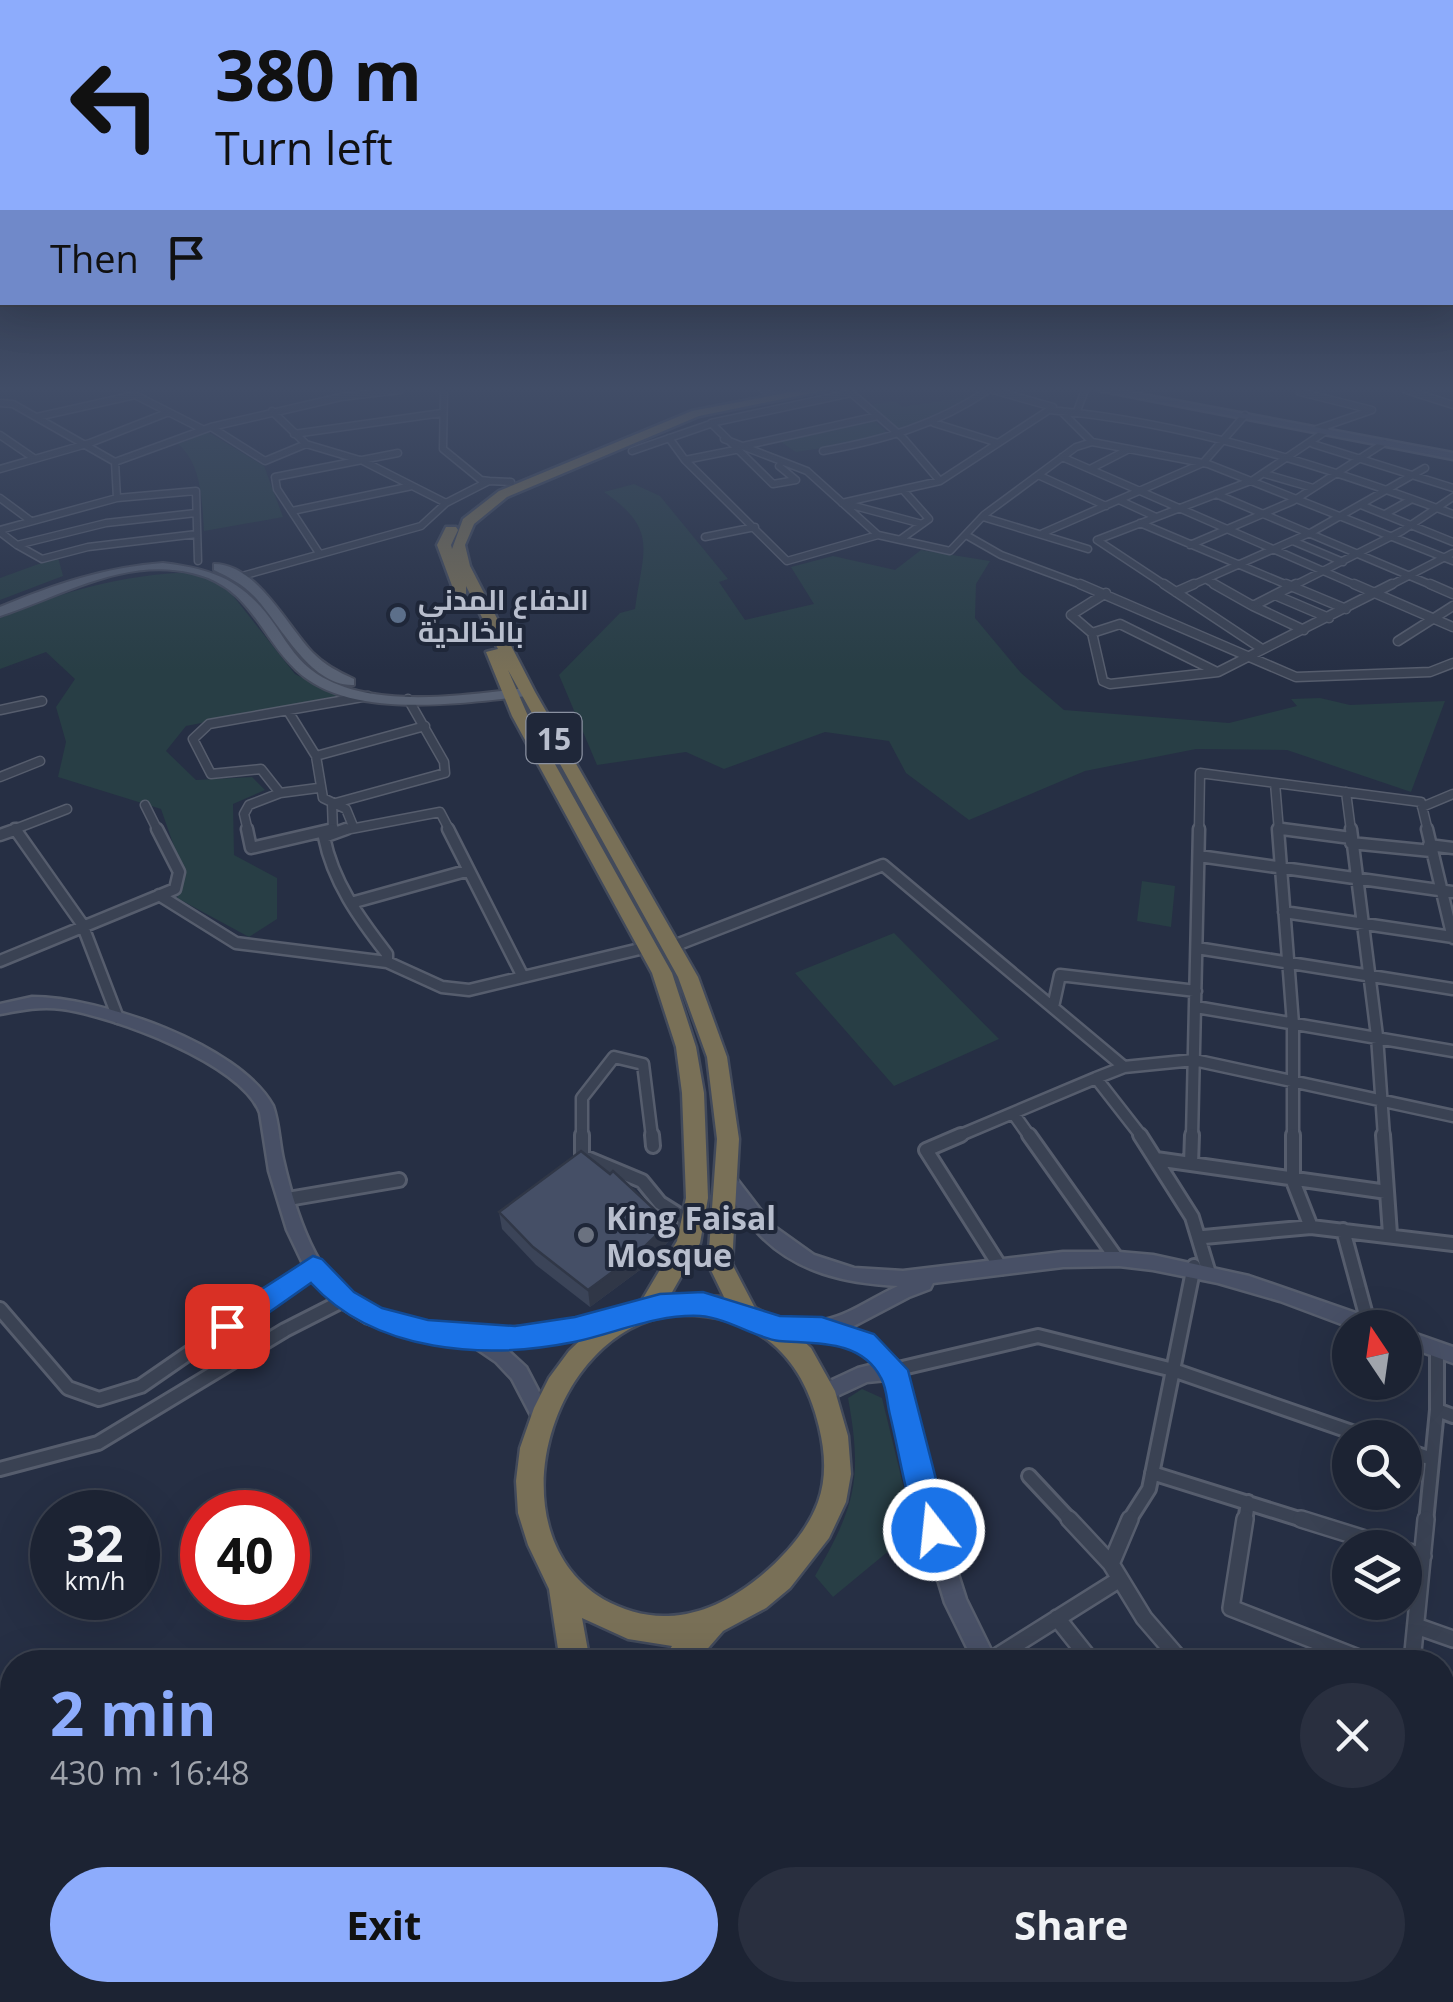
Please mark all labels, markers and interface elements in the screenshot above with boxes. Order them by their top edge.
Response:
text: 380 m [215,26,422,122]
icon: left [50,40,180,170]
text: Turn left [215,117,393,178]
icon: arrive [159,230,214,285]
text: Then [50,232,139,284]
place label: الدفاع المدني بالخالدية [418,580,589,650]
marker: الدفاع المدني بالخالدية [387,604,409,626]
road number: 15 [526,713,582,763]
place label: King Faisal Mosque [606,1196,776,1276]
marker: King Faisal Mosque [575,1224,597,1246]
pin [185,1284,270,1369]
icon: arrive [200,1299,255,1354]
north arrow [1332,1310,1422,1400]
map controls [1332,1310,1422,1620]
button: search [1332,1420,1422,1510]
position arrow [882,1478,986,1582]
speed limit sign: 40 [180,1490,310,1620]
text: 32 [66,1509,124,1577]
button: layers [1332,1530,1422,1620]
text: km/h [65,1563,125,1597]
text: 2 min [50,1672,217,1754]
button: close [1300,1683,1405,1788]
text: 430 m · 16:48 [50,1751,249,1794]
button: Exit [50,1867,718,1982]
button: Share [738,1867,1405,1982]

